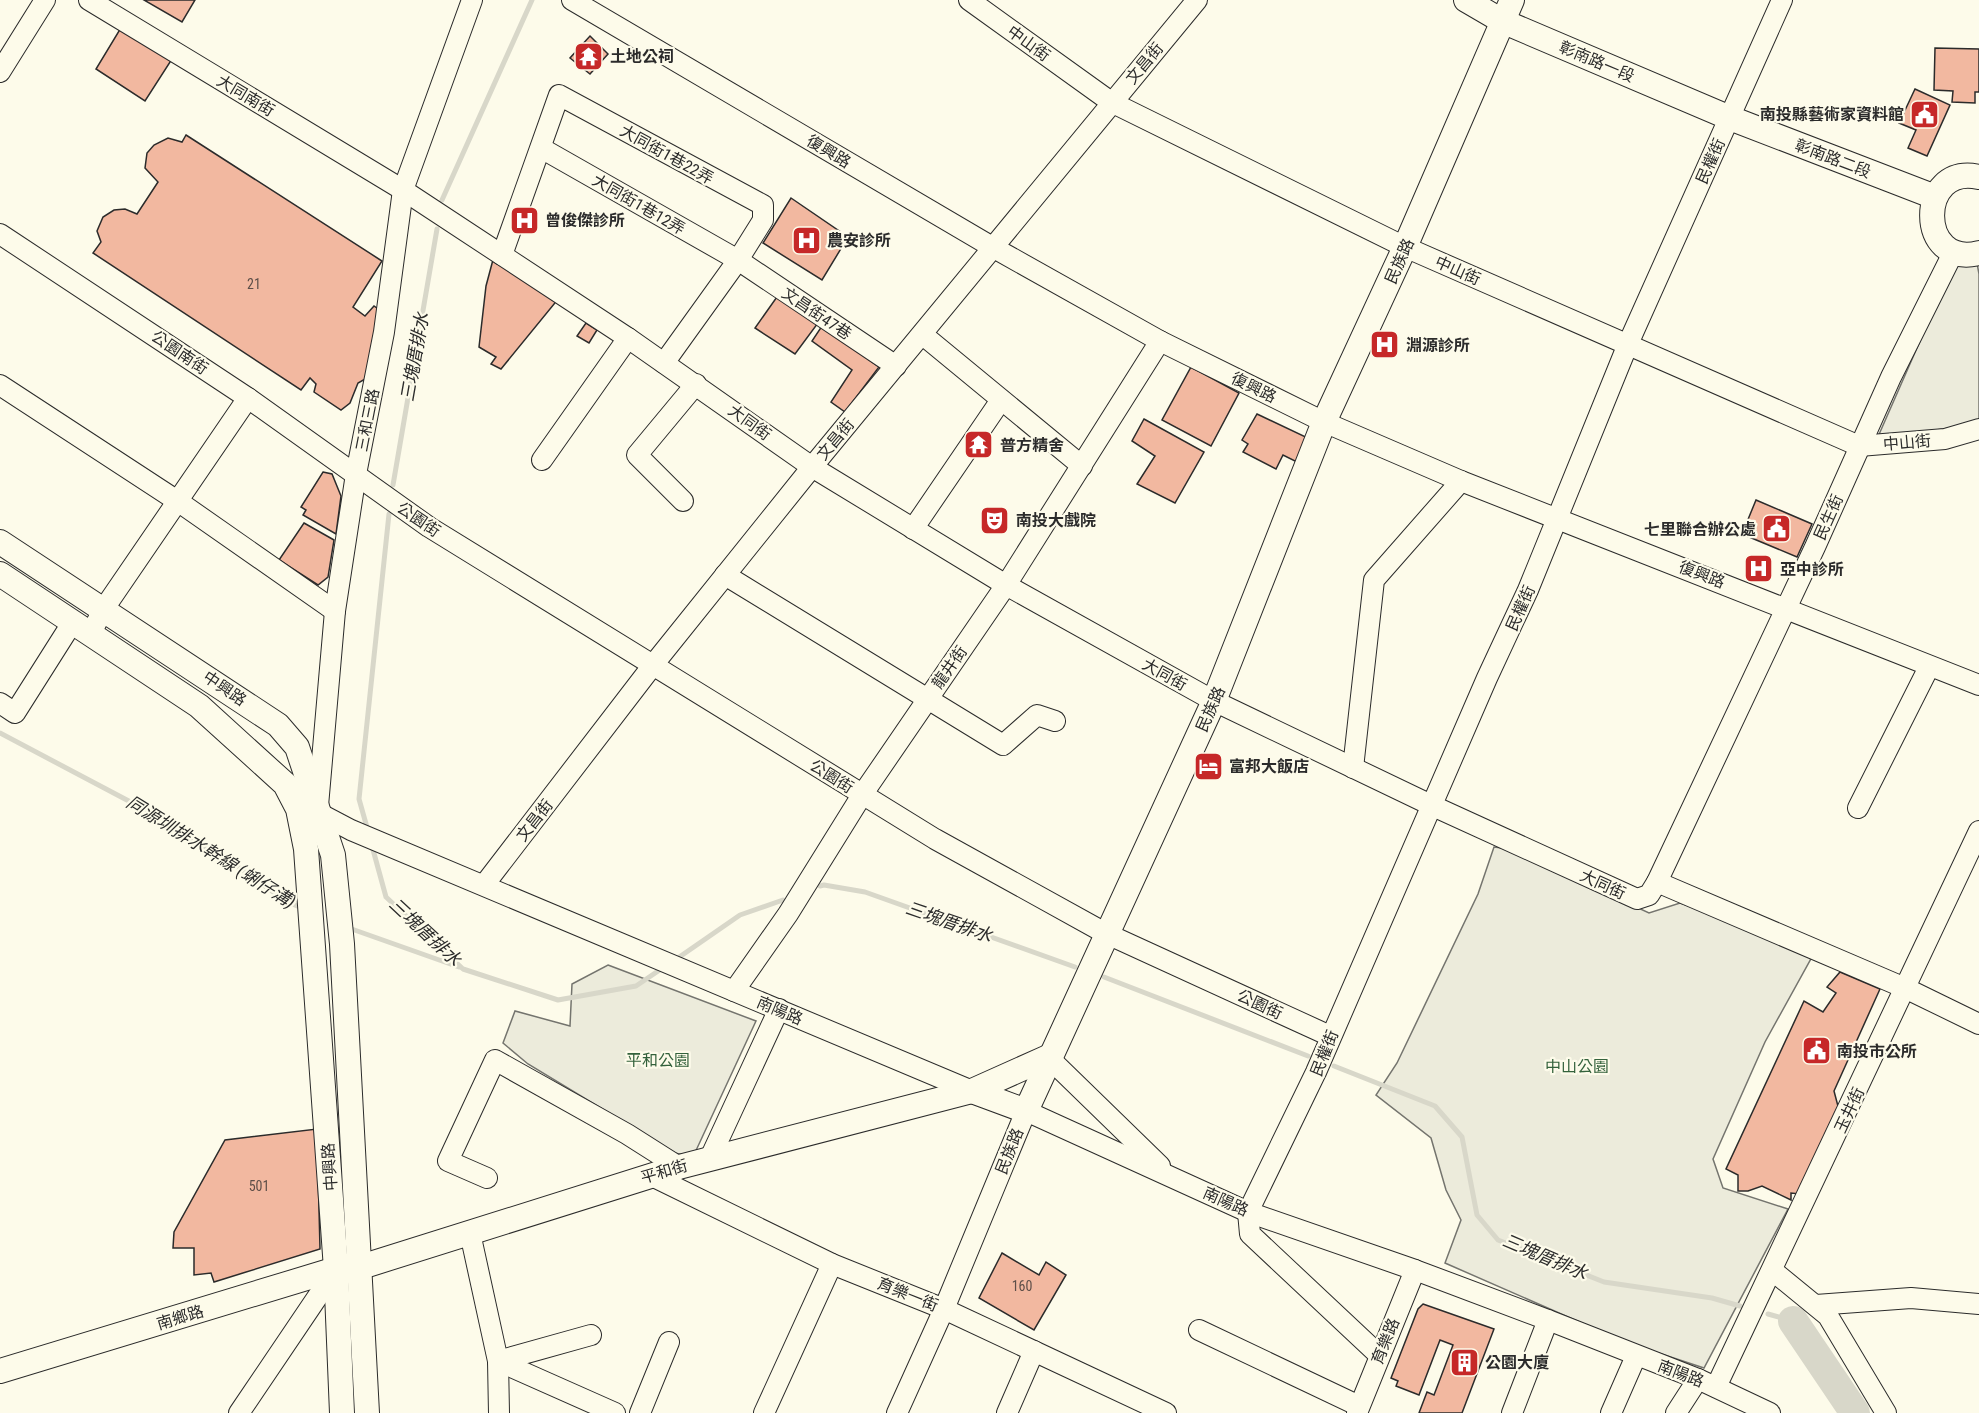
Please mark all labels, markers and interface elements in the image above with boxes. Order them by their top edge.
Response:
street label: 中山街 [1004,22,1054,65]
street label: 彰南路一段 [1556,37,1637,86]
street label: 文昌街 [1122,39,1167,88]
temple icon: 土地公祠 [573,40,605,72]
place label: 土地公祠 [610,47,674,66]
street label: 大同南街 [213,71,278,120]
public building icon: 南投縣藝術家資料館 [1909,98,1941,130]
place label: 南投縣藝術家資料館 [1760,105,1904,124]
street label: 大同街1巷22弄 [617,121,717,188]
street label: 復興路 [803,131,854,172]
street label: 民權街 [1692,135,1729,187]
street label: 彰南路二段 [1792,135,1874,182]
street label: 大同街1巷12弄 [589,170,688,239]
hospital icon: 曾俊傑診所 [508,204,540,236]
place label: 曾俊傑診所 [545,211,625,230]
hospital icon: 農安診所 [790,224,822,256]
place label: 農安診所 [827,231,891,250]
street label: 民族路 [1381,235,1418,287]
street label: 中山街 [1432,252,1484,289]
house number: 21 [247,276,261,292]
street label: 文昌街47巷 [778,283,855,344]
water label: 三塊厝排水 [396,310,433,403]
street label: 公園南街 [148,327,212,378]
hospital icon: 淵源診所 [1369,329,1401,361]
place label: 淵源診所 [1406,336,1470,355]
street label: 復興路 [1228,368,1280,407]
street label: 三和三路 [352,387,383,453]
street label: 大同街 [725,401,775,444]
street label: 文昌街 [813,415,858,464]
temple icon: 普方精舍 [963,429,995,461]
street label: 中山街 [1882,431,1932,454]
place label: 普方精舍 [1000,436,1064,455]
street label: 民生街 [1810,491,1847,543]
street label: 公園街 [394,498,444,541]
theatre icon: 南投大戲院 [979,504,1011,536]
place label: 南投大戲院 [1016,511,1096,530]
public building icon: 七里聯合辦公處 [1761,513,1793,545]
place label: 七里聯合辦公處 [1644,520,1756,539]
hospital icon: 亞中診所 [1743,553,1775,585]
street label: 復興路 [1676,557,1728,592]
place label: 亞中診所 [1780,560,1844,579]
street label: 民權街 [1502,582,1539,634]
street label: 龍井街 [928,642,971,692]
street label: 大同街 [1139,654,1190,694]
street label: 中興路 [200,667,250,710]
street label: 民族路 [1192,683,1229,735]
hotel icon: 富邦大飯店 [1192,750,1224,782]
street label: 公園街 [806,756,857,797]
place label: 富邦大飯店 [1229,757,1309,776]
water label: 同源圳排水幹線 (蜊仔溝) [122,791,300,913]
street label: 文昌街 [512,796,557,845]
street label: 大同街 [1577,866,1629,903]
water label: 三塊厝排水 [385,893,466,971]
water label: 三塊厝排水 [903,897,996,946]
street label: 公園街 [1234,986,1286,1023]
street label: 南陽路 [754,992,806,1029]
street label: 民權街 [1307,1027,1342,1079]
public building icon: 南投市公所 [1800,1035,1832,1067]
place label: 南投市公所 [1837,1042,1917,1061]
park label: 平和公園 [626,1051,690,1070]
park label: 中山公園 [1545,1057,1609,1076]
street label: 玉井街 [1831,1084,1868,1136]
street label: 民族路 [992,1125,1027,1177]
street label: 中興路 [318,1142,341,1192]
street label: 平和街 [638,1156,690,1187]
house number: 501 [249,1178,269,1194]
street label: 南陽路 [1200,1183,1252,1220]
water label: 三塊厝排水 [1500,1229,1592,1284]
street label: 育樂一街 [875,1274,941,1315]
house number: 160 [1012,1278,1032,1294]
street label: 南鄉路 [154,1301,206,1334]
street label: 育樂路 [1368,1315,1403,1367]
building icon: 公園大廈 [1448,1346,1480,1378]
place label: 公園大廈 [1485,1353,1549,1372]
street label: 南陽路 [1655,1356,1707,1391]

